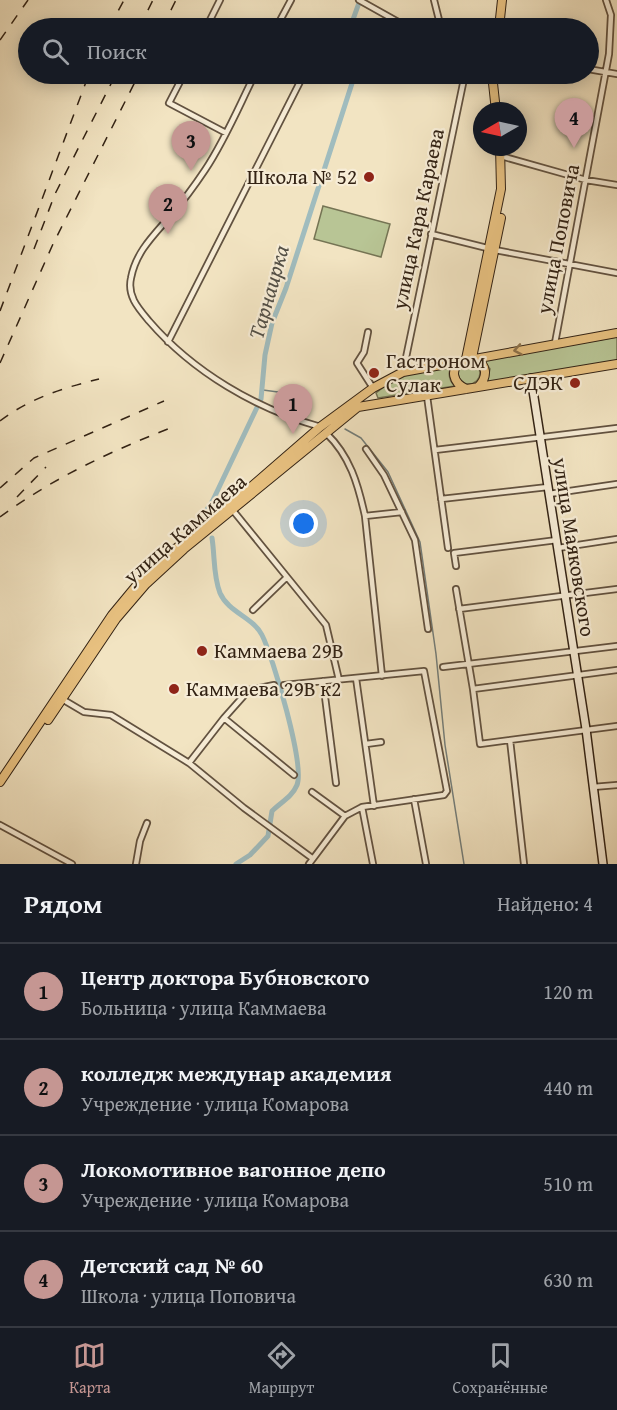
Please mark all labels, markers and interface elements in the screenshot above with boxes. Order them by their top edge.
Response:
search box [18,18,599,84]
icon: search [39,35,72,68]
text: Поиск [87,35,147,67]
pin: 4 [554,98,594,148]
north arrow [473,102,527,156]
pin: 3 [172,122,210,171]
street label: улица Кара Караева [383,125,452,313]
place label: Школа № 52 [247,161,357,192]
street label: улица Поповича [528,161,587,317]
marker: Школа № 52 [362,170,376,184]
pin: 2 [148,184,188,234]
water label: Тарнаирка [239,241,297,343]
one-way arrow [513,343,523,356]
place label: Гастроном Сулак [386,345,486,400]
marker: Гастроном Сулак [367,366,381,380]
place label: СДЭК [513,367,563,398]
marker: СДЭК [568,376,582,390]
pin: 1 [274,384,312,434]
street label: улица Маяковского [545,454,604,639]
street label: улица Каммаева [116,466,253,592]
your location [289,509,318,538]
place label: Каммаева 29В [214,635,344,666]
marker: Каммаева 29В [195,644,209,658]
place label: Каммаева 29В к2 [186,673,341,704]
marker: Каммаева 29В к2 [167,682,181,696]
text: Рядом [24,884,102,923]
text: Найдено: 4 [497,889,593,918]
text: Центр доктора Бубновского [81,961,369,993]
text: 1 [38,977,49,1006]
text: 120 m [543,977,593,1006]
text: Больница · улица Каммаева [81,993,326,1022]
text: колледж междунар академия [81,1057,392,1089]
text: 2 [38,1073,49,1102]
text: 440 m [543,1073,593,1102]
text: Учреждение · улица Комарова [81,1089,349,1118]
text: Локомотивное вагонное депо [81,1153,386,1185]
text: 3 [38,1169,49,1198]
text: 510 m [543,1169,593,1198]
text: Учреждение · улица Комарова [81,1185,349,1214]
text: Детский сад № 60 [81,1249,263,1281]
text: 4 [38,1265,49,1294]
text: 630 m [543,1265,593,1294]
text: Школа · улица Поповича [81,1281,296,1310]
tab: Карта [69,1339,111,1399]
tab: Маршрут [249,1339,314,1399]
tab: Сохранённые [453,1339,548,1399]

